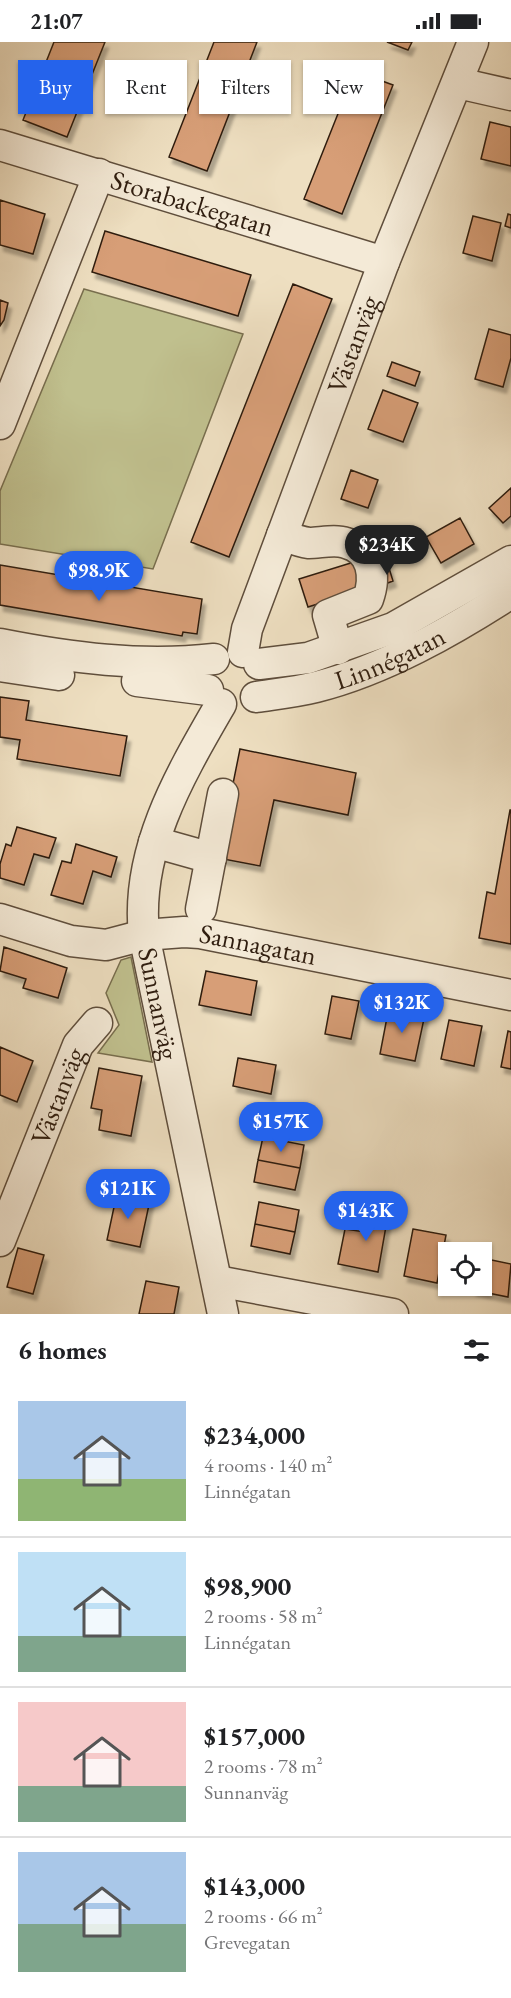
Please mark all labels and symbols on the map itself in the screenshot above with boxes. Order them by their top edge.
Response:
street label: Storabackegatan [107,162,278,244]
street label: Västanväg [319,290,387,398]
pin: $234K [345,525,429,576]
pin: $98.9K [50,551,148,602]
street label: Linnégatan [330,618,451,698]
street label: Sannagatan [196,915,320,973]
street label: Sunnanväg [130,944,188,1063]
pin: $132K [360,983,444,1034]
street label: Västanväg [22,1042,92,1150]
pin: $157K [239,1102,323,1153]
pin: $121K [86,1169,170,1220]
pin: $143K [324,1191,408,1242]

